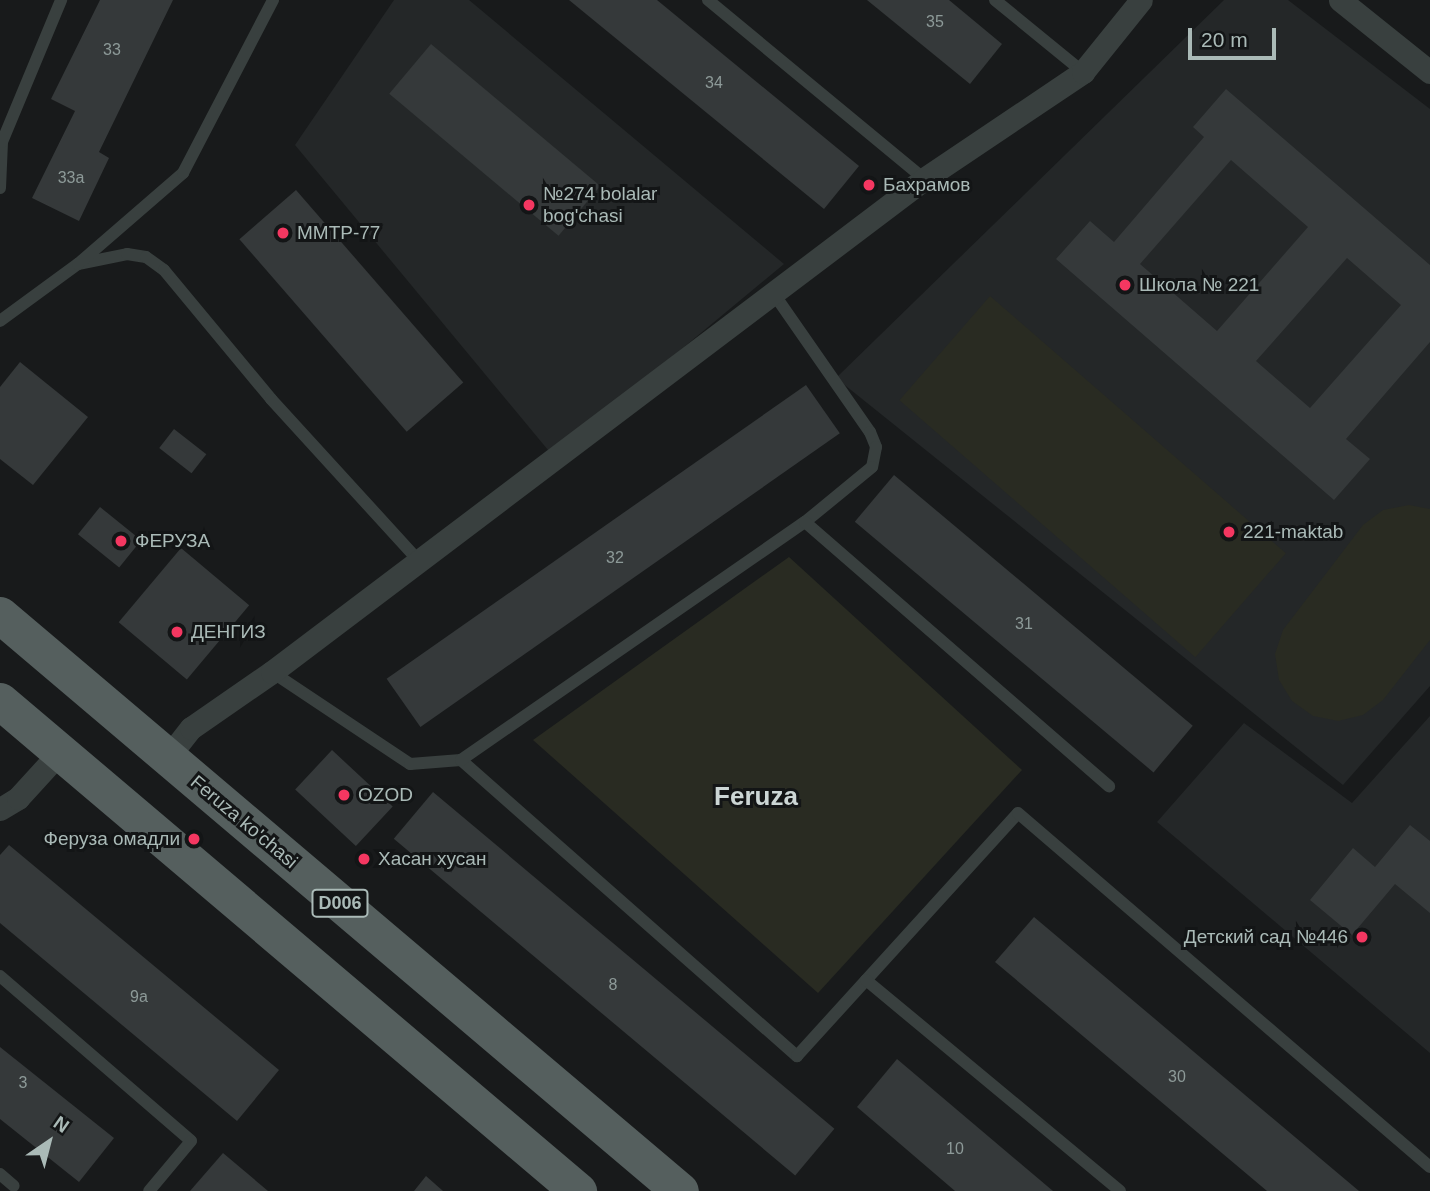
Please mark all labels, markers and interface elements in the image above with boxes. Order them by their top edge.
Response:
house number: 35 [926,12,944,32]
scale bar [1192,14,1280,58]
text: 20 m [1201,28,1248,51]
house number: 33 [103,40,121,60]
house number: 34 [705,73,723,93]
house number: 33а [58,168,84,188]
place label: Бахрамов [883,174,970,196]
marker: Бахрамов [861,177,877,193]
place label: №274 bolalar bog'chasi [543,183,657,227]
marker: №274 bolalar bog'chasi [521,197,537,213]
place label: MMTP-77 [297,222,380,244]
marker: MMTP-77 [275,225,291,241]
place label: Школа № 221 [1139,274,1259,296]
marker: Школа № 221 [1117,277,1133,293]
place label: 221-maktab [1243,521,1343,543]
marker: 221-maktab [1221,524,1237,540]
place label: ФЕРУЗА [135,530,210,552]
marker: ФЕРУЗА [113,533,129,549]
house number: 32 [606,548,624,568]
house number: 31 [1015,614,1033,634]
place label: ДЕНГИЗ [191,621,266,643]
marker: ДЕНГИЗ [169,624,185,640]
street label: Feruza ko'chasi [186,771,302,873]
district label: Feruza [714,781,798,813]
place label: OZOD [358,784,413,806]
marker: OZOD [336,787,352,803]
place label: Феруза омадли [44,828,180,850]
marker: Феруза омадли [186,831,202,847]
place label: Хасан хусан [378,848,486,870]
marker: Хасан хусан [356,851,372,867]
road number: D006 [310,888,370,918]
place label: Детский сад №446 [1184,926,1348,948]
marker: Детский сад №446 [1354,929,1370,945]
house number: 8 [609,975,617,995]
house number: 9a [130,987,148,1007]
house number: 30 [1168,1067,1186,1087]
house number: 3 [19,1073,27,1093]
north arrow [14,1107,84,1177]
text: N [50,1112,73,1137]
house number: 10 [946,1139,964,1159]

